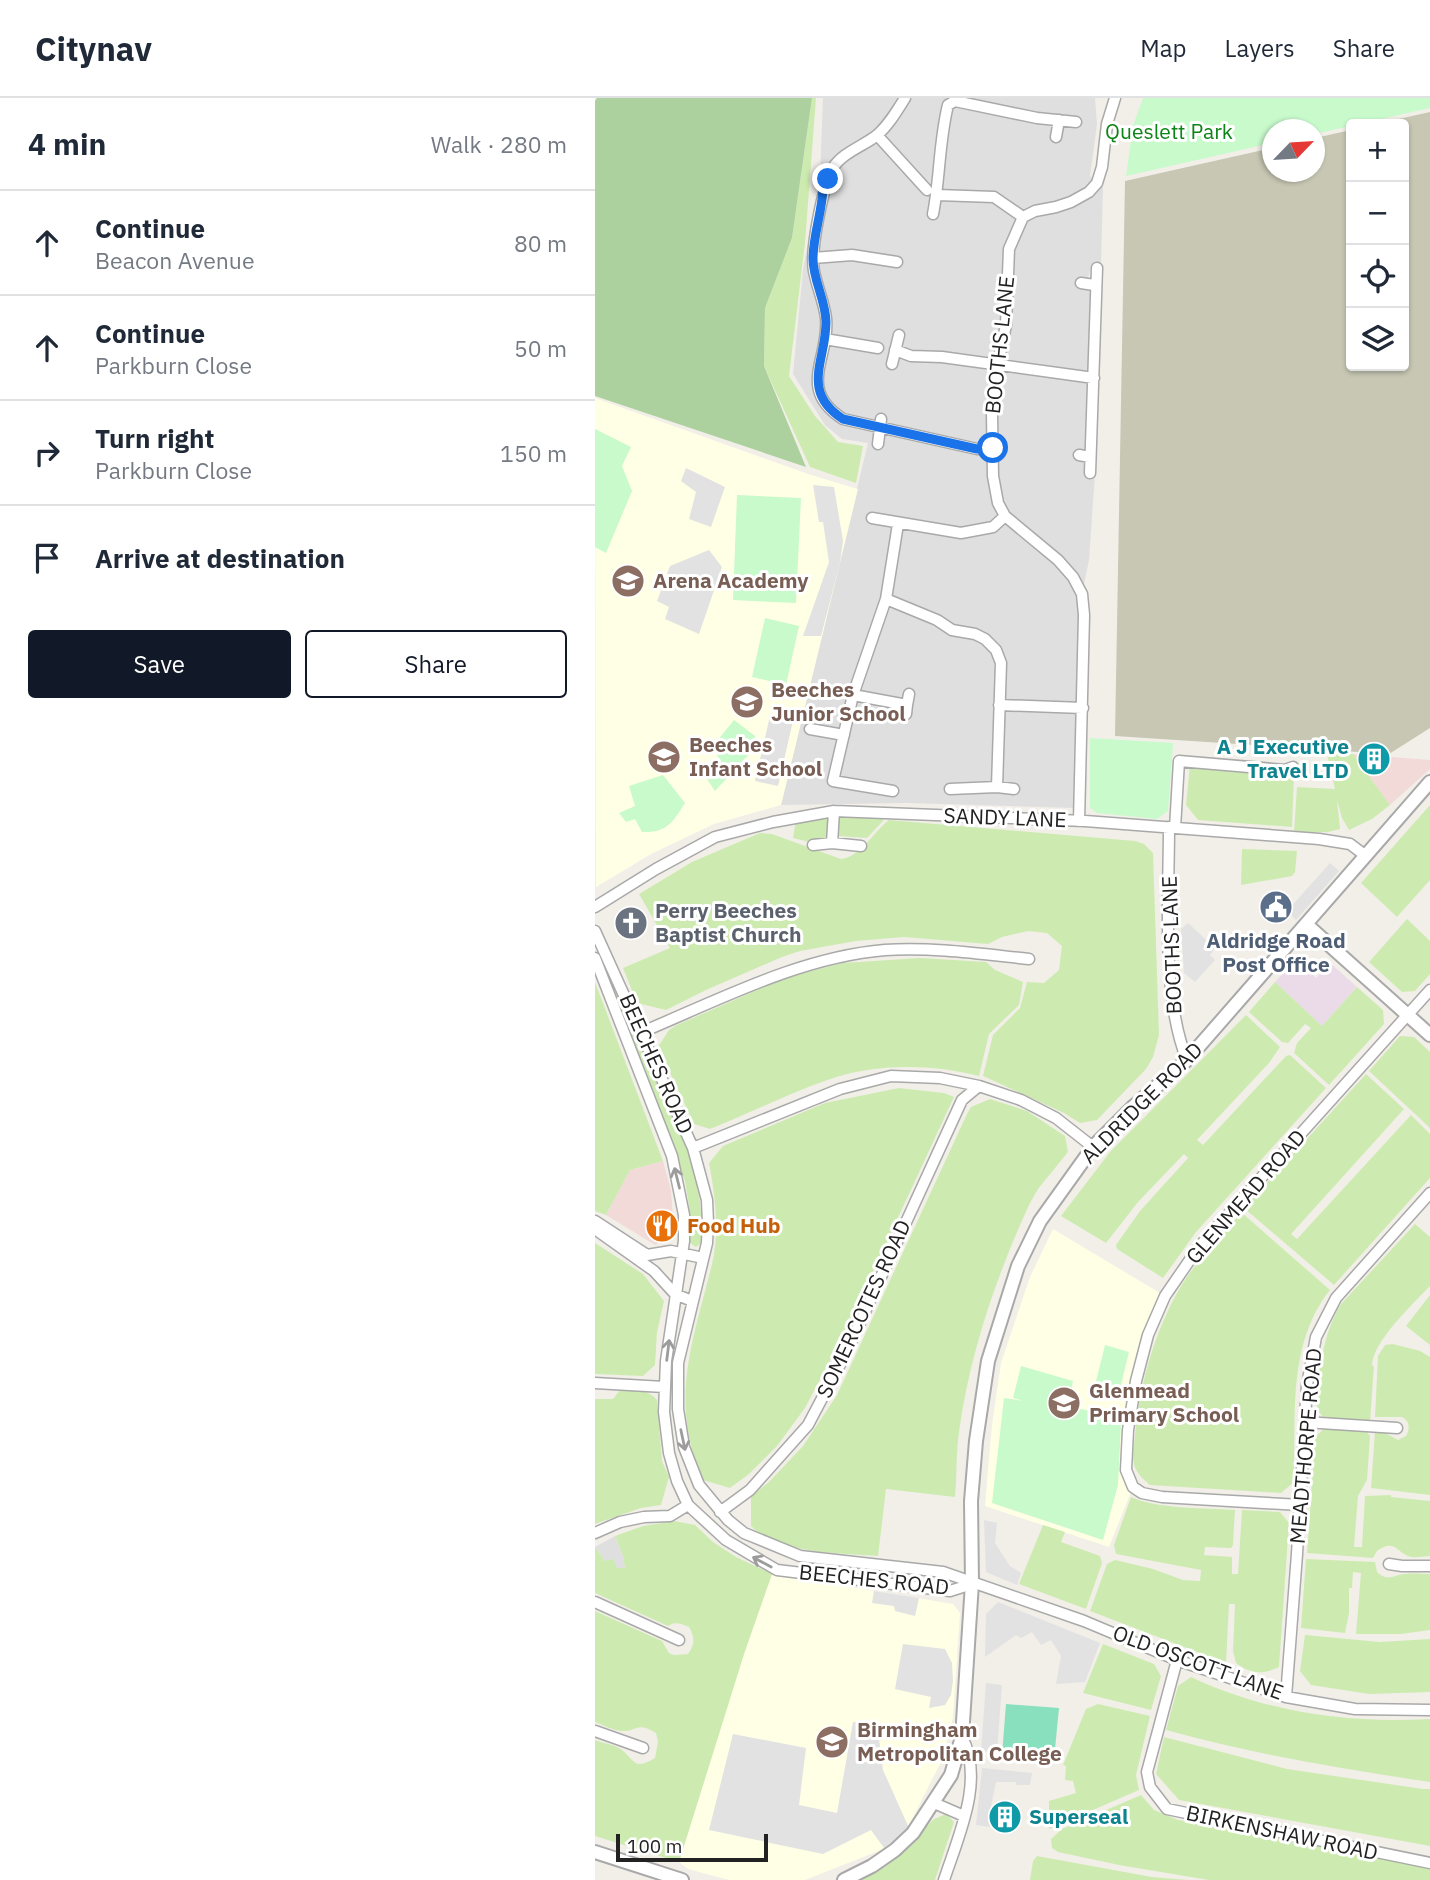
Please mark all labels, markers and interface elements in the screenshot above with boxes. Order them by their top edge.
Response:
text: Citynav [35,27,152,70]
text: Map [1140,32,1187,64]
text: Layers [1225,32,1295,64]
text: Share [1333,32,1395,64]
park label: Queslett Park [1105,117,1233,145]
north arrow [1262,119,1325,182]
map controls [1346,119,1409,371]
button: + [1346,119,1409,182]
text: 4 min [28,124,106,163]
text: Walk · 280 m [431,129,567,159]
route end [812,163,843,194]
button: − [1346,182,1409,245]
text: Continue [95,211,205,245]
icon: ahead [28,224,66,262]
text: 80 m [514,228,567,258]
text: Beacon Avenue [95,245,255,275]
button: locate [1346,245,1409,308]
street label: BOOTHS LANE [978,275,1020,415]
button: layers [1346,308,1409,371]
text: Continue [95,316,205,350]
icon: ahead [28,329,66,367]
text: 50 m [514,333,567,363]
text: Parkburn Close [95,350,252,380]
text: Turn right [95,421,214,455]
route start [977,432,1008,463]
icon: right [28,434,66,472]
text: 150 m [500,438,567,468]
text: Parkburn Close [95,455,252,485]
icon: arrive [28,539,66,577]
text: Arrive at destination [95,541,345,575]
school or university icon: Arena Academy [609,562,647,600]
place label: Arena Academy [653,566,809,594]
button: Save [28,630,291,698]
button: Share [305,630,567,698]
place label: Beeches Junior School [771,675,906,727]
school or university icon: Beeches Junior School [728,683,766,721]
place label: Beeches Infant School [689,730,822,782]
place label: A J Executive Travel LTD [1217,732,1349,784]
school or university icon: Beeches Infant School [645,738,683,776]
building icon: A J Executive Travel LTD [1355,740,1393,778]
street label: SANDY LANE [943,801,1067,833]
street label: BOOTHS LANE [1155,875,1187,1015]
public building icon: Aldridge Road Post Office [1257,888,1295,926]
place label: Perry Beeches Baptist Church [655,896,802,948]
church icon: Perry Beeches Baptist Church [612,904,650,942]
place label: Aldridge Road Post Office [1206,926,1346,978]
street label: BEECHES ROAD [613,989,700,1138]
street label: ALDRIDGE ROAD [1074,1035,1208,1169]
street label: GLENMEAD ROAD [1179,1123,1311,1269]
one-way arrow [670,1167,683,1190]
restaurant icon: Food Hub [643,1207,681,1245]
place label: Food Hub [687,1211,781,1239]
street label: SOMERCOTES ROAD [810,1215,917,1402]
one-way arrow [661,1340,674,1362]
street label: MEADTHORPE ROAD [1282,1347,1328,1545]
place label: Glenmead Primary School [1089,1376,1239,1428]
school or university icon: Glenmead Primary School [1045,1384,1083,1422]
one-way arrow [677,1428,691,1451]
one-way arrow [752,1554,773,1568]
street label: BEECHES ROAD [798,1557,951,1601]
street label: OLD OSCOTT LANE [1109,1618,1288,1706]
place label: Birmingham Metropolitan College [857,1715,1062,1767]
school or university icon: Birmingham Metropolitan College [813,1723,851,1761]
building icon: Superseal [986,1798,1024,1836]
street label: BIRKENSHAW ROAD [1184,1798,1381,1866]
place label: Superseal [1029,1802,1128,1830]
scale bar [616,1831,768,1863]
text: 100 m [627,1834,682,1858]

